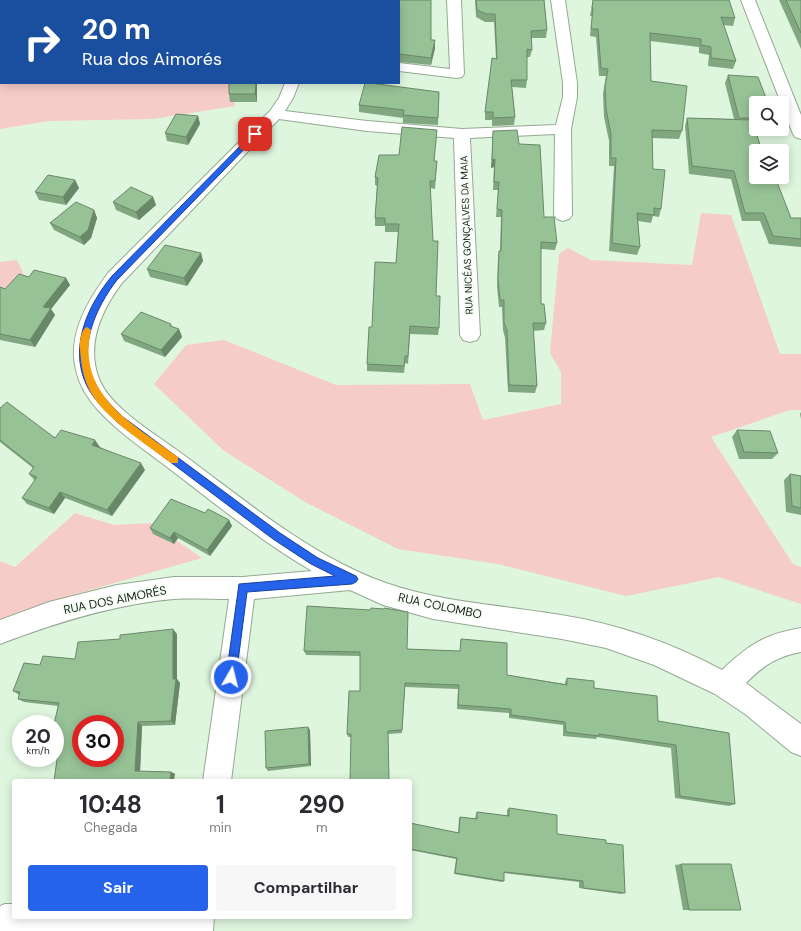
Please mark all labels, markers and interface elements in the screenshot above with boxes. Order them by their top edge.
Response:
text: 20 m [82,11,151,48]
icon: right [16,16,68,68]
text: Rua dos Aimorés [82,47,222,71]
map controls [749,96,789,184]
button: search [749,96,789,136]
pin [238,117,272,151]
icon: arrive [244,123,266,145]
button: layers [749,144,789,184]
street label: RUA NICÉAS GONÇALVES DA MAIA [457,155,476,315]
street label: RUA DOS AIMORÉS [62,582,168,618]
street label: RUA COLOMBO [397,589,483,623]
position arrow [210,656,252,698]
speed limit sign: 30 [72,715,124,767]
text: 20 [25,723,51,749]
text: km/h [26,744,50,757]
text: 10:48 [79,789,142,820]
text: 1 [216,789,225,820]
text: 290 [299,789,345,820]
text: Chegada [84,819,137,836]
text: min [209,819,231,836]
text: m [316,819,327,836]
button: Sair [28,865,208,911]
button: Compartilhar [216,865,396,911]

